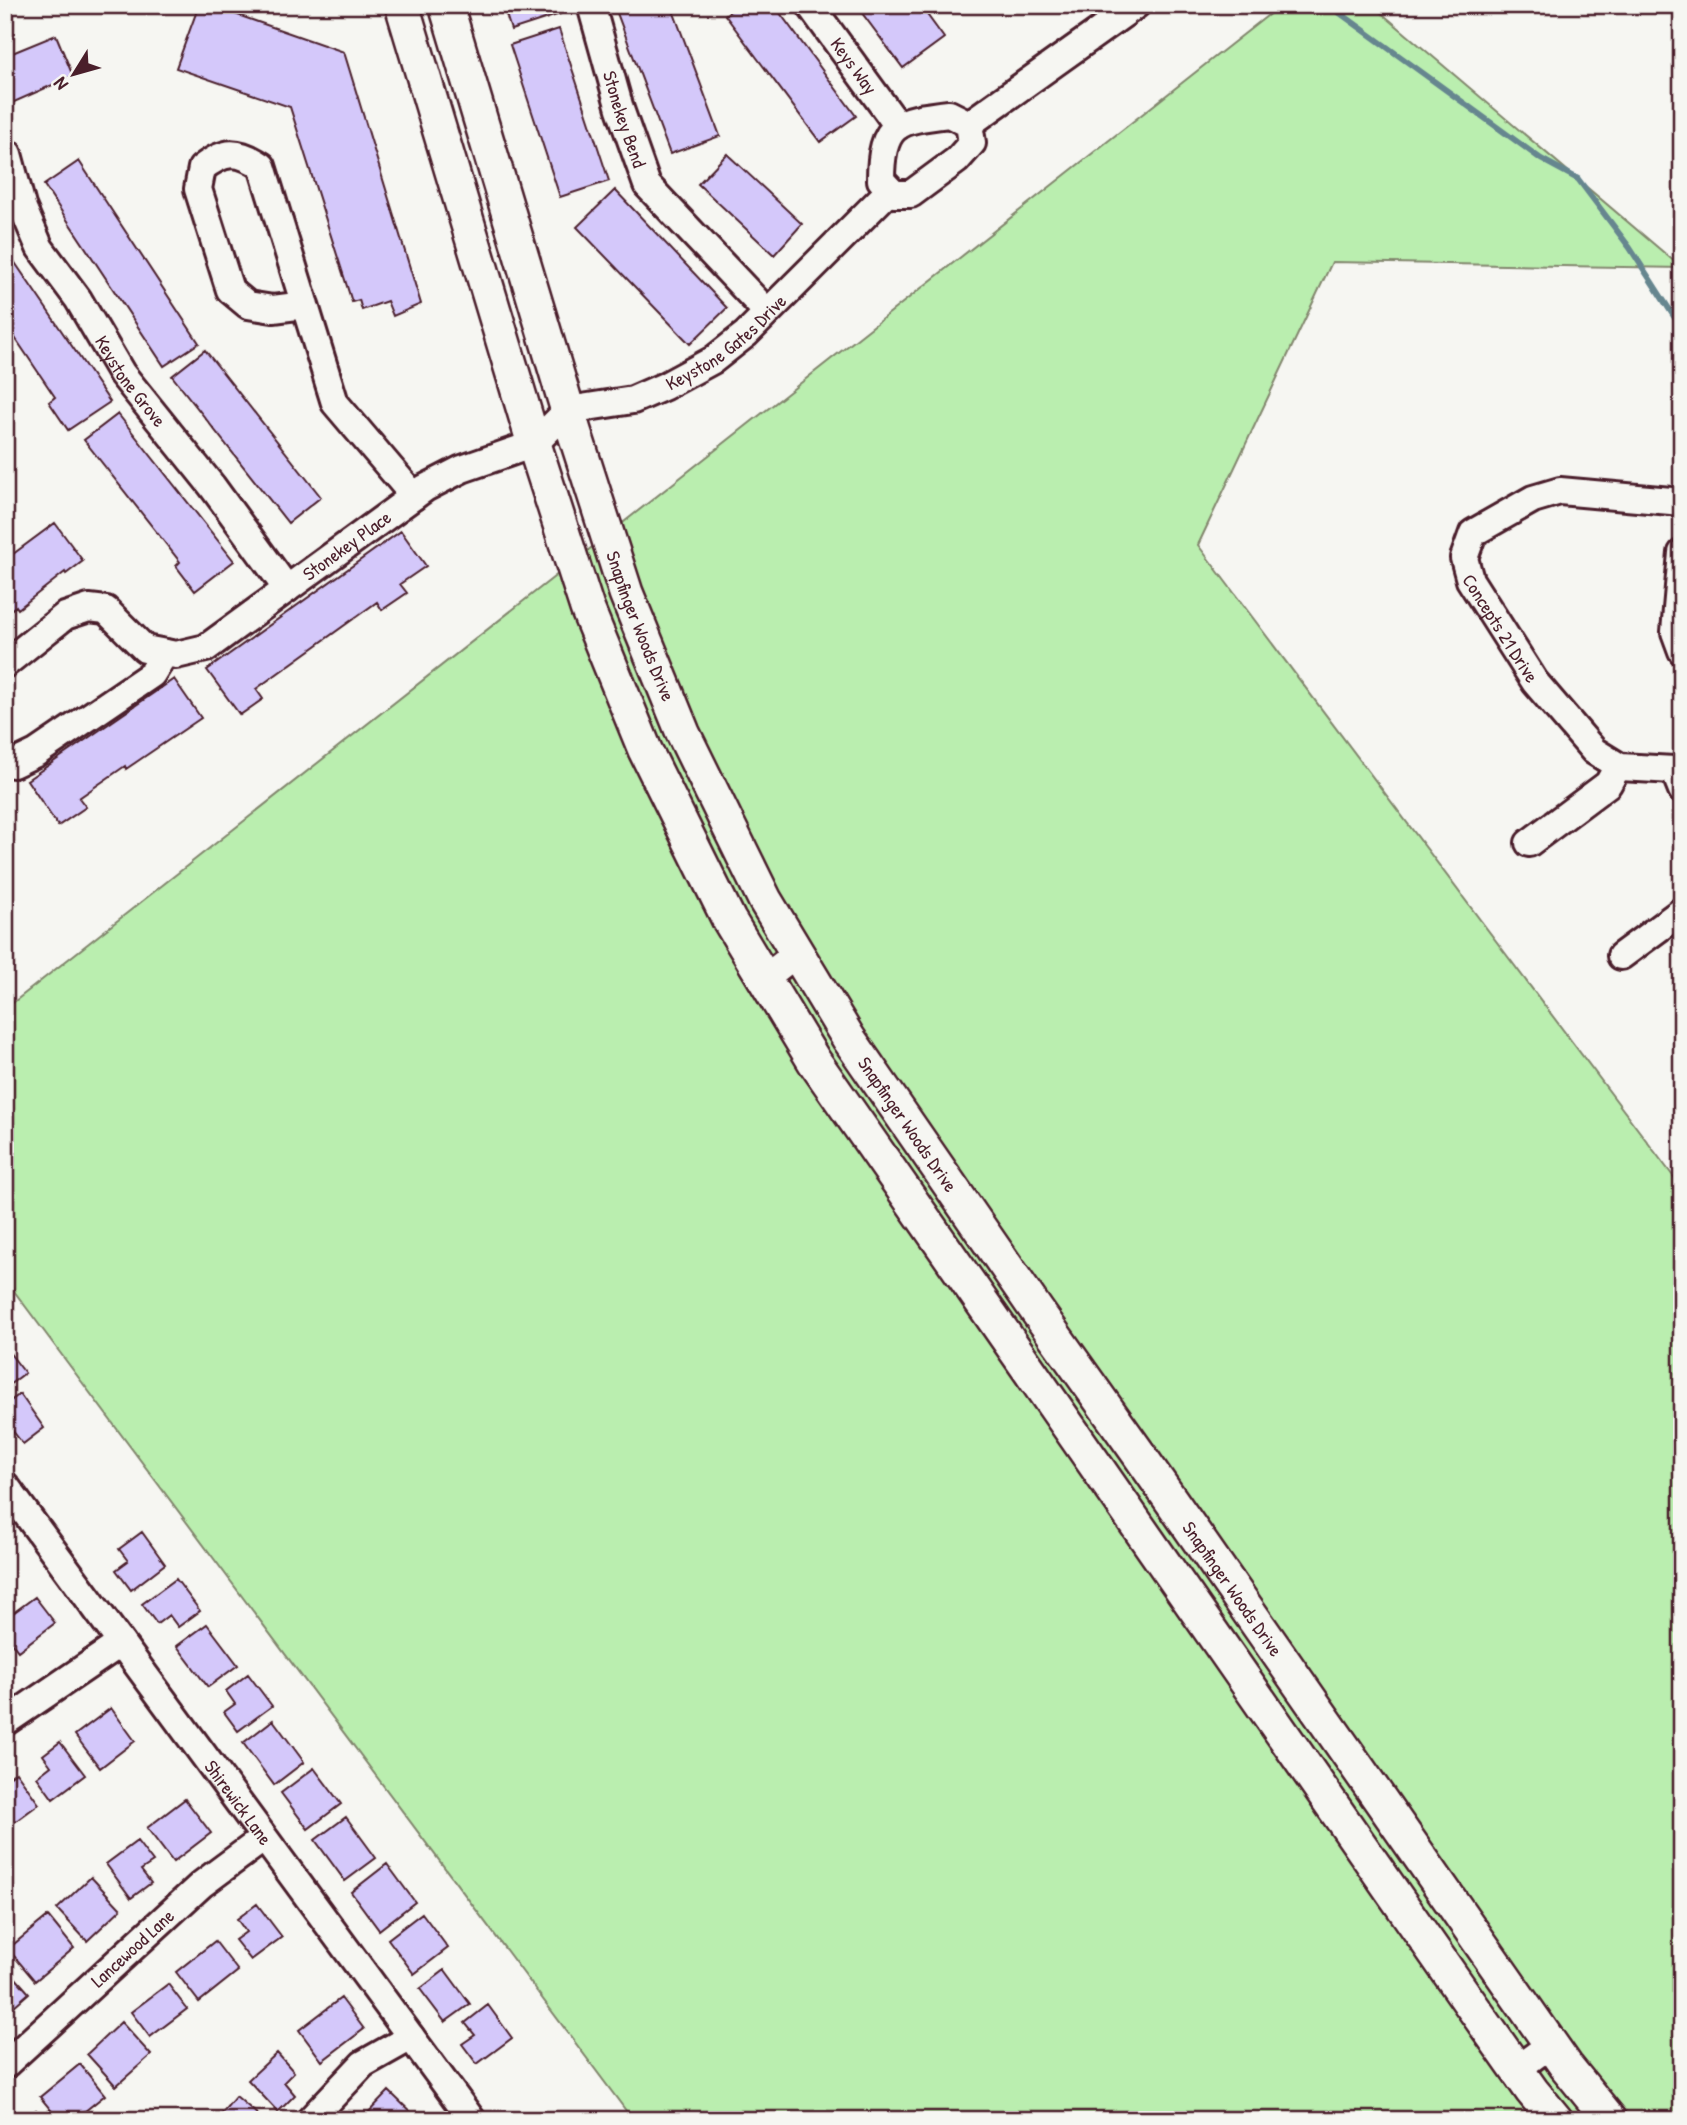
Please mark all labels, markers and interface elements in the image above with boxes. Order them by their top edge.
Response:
street label: Keys Way [825,32,884,99]
north arrow [38,38,108,108]
street label: Stonekey Bend [597,68,653,172]
text: N [47,72,74,96]
street label: Keystone Gates Drive [661,288,792,396]
street label: Keystone Grove [89,331,173,433]
street label: Stonekey Place [297,504,397,586]
street label: Snapfinger Woods Drive [600,548,682,705]
street label: Concepts 21 Drive [1456,569,1545,688]
street label: Snapfinger Woods Drive [852,1051,964,1197]
street label: Snapfinger Woods Drive [1177,1516,1289,1662]
street label: Shirewick Lane [199,1755,279,1850]
street label: Lancewood Lane [85,1903,180,1993]

